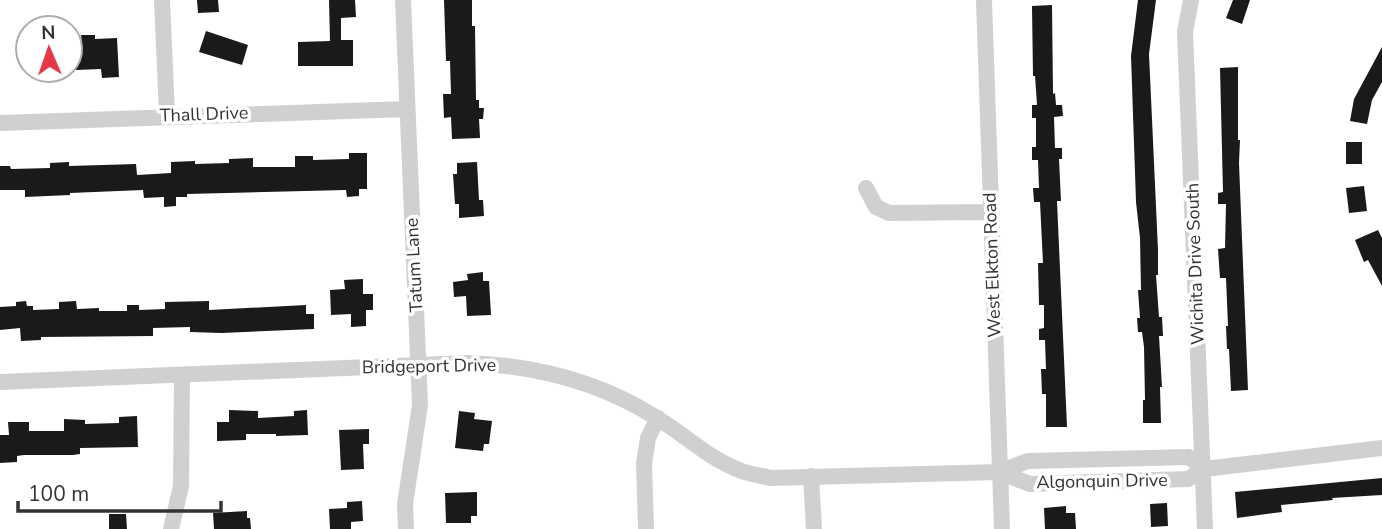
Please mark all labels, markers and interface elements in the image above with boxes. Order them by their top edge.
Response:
north arrow [14,14,84,84]
text: N [41,20,56,46]
street label: Thall Drive [159,100,249,128]
street label: Wichita Drive South [1180,183,1210,345]
street label: West Elkton Road [977,192,1007,338]
street label: Tatum Lane [400,217,428,313]
street label: Bridgeport Drive [362,353,496,379]
street label: Algonquin Drive [1036,468,1168,494]
scale bar [18,470,220,514]
text: 100 m [28,480,89,508]

